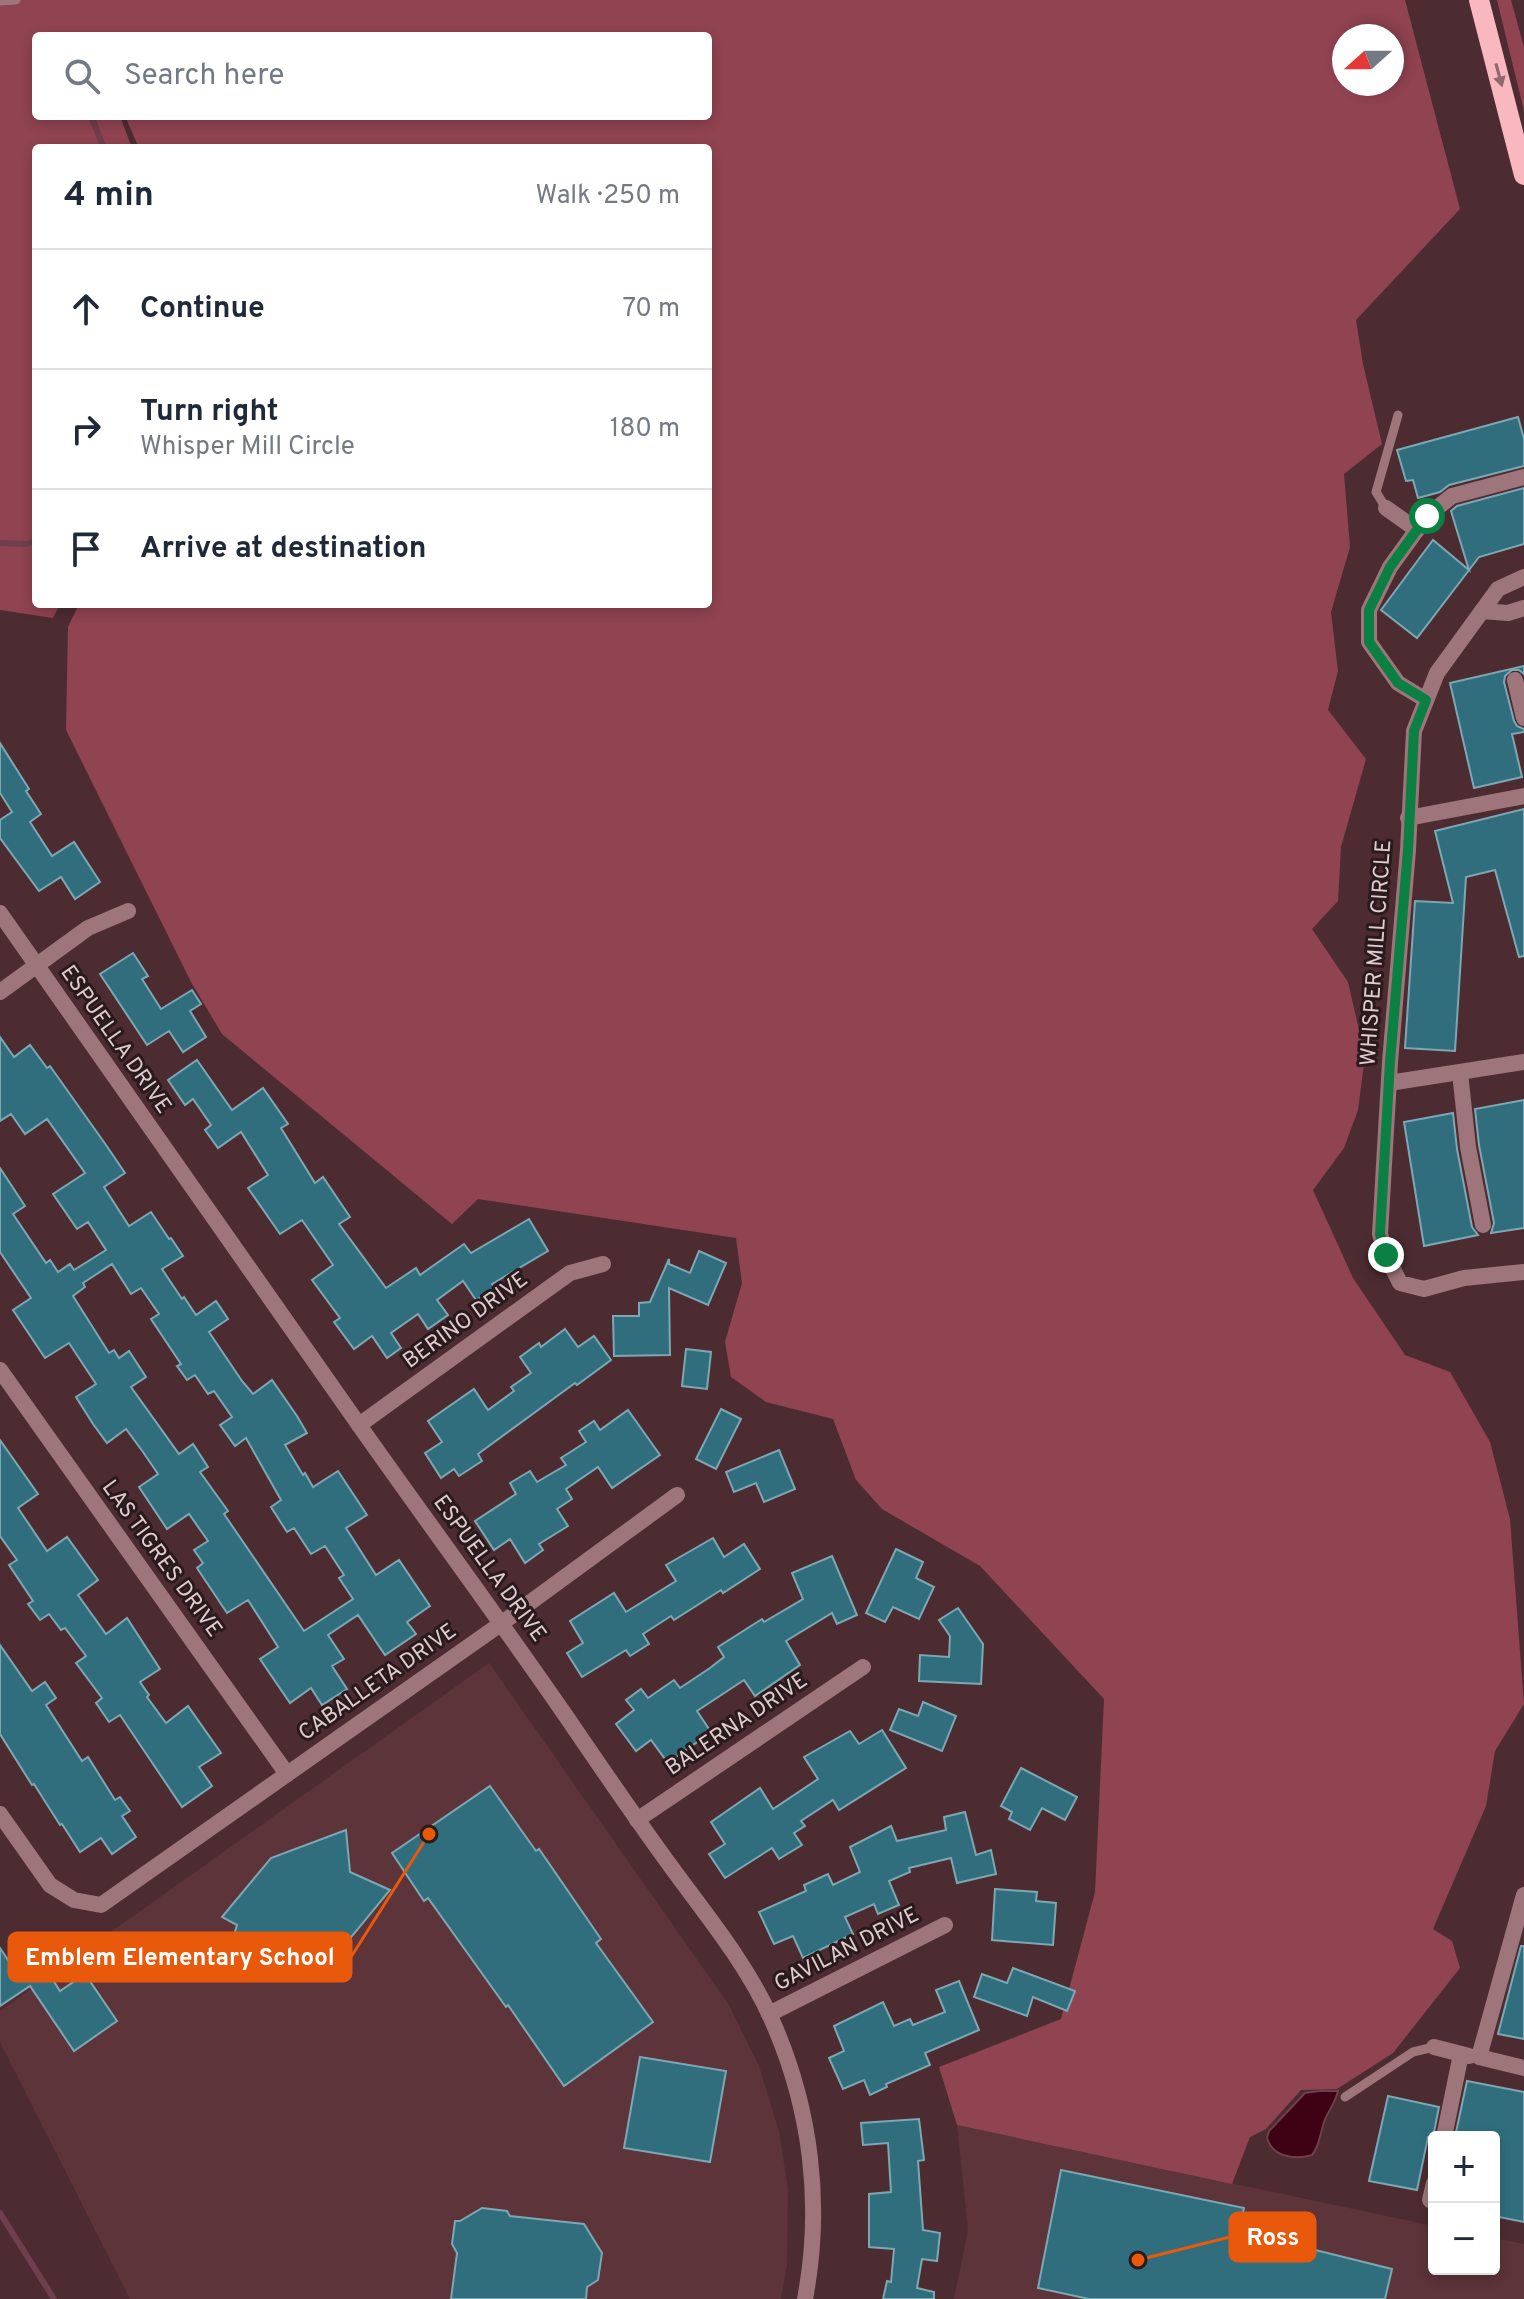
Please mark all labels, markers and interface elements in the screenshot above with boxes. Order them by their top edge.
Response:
north arrow [1332,24,1404,96]
search box [32,32,712,120]
icon: search [60,54,104,98]
text: Search here [124,58,284,95]
one-way arrow [1493,64,1506,88]
text: 4 min [64,175,154,218]
text: Walk · 250 m [535,180,680,213]
icon: ahead [64,287,108,331]
text: Continue [140,291,265,328]
text: 70 m [622,293,680,326]
text: Turn right [140,394,278,431]
icon: right [64,407,108,451]
text: 180 m [610,413,680,446]
text: Whisper Mill Circle [140,431,355,464]
route start [1409,498,1445,534]
icon: arrive [64,527,108,571]
text: Arrive at destination [140,531,426,568]
street label: WHISPER MILL CIRCLE [1356,839,1398,1067]
street label: ESPUELLA DRIVE [54,961,176,1119]
route end [1368,1237,1404,1273]
street label: BERINO DRIVE [398,1267,534,1375]
street label: LAS TIGRES DRIVE [95,1475,227,1643]
street label: ESPUELLA DRIVE [427,1490,551,1648]
street label: CABALLETA DRIVE [294,1618,462,1748]
street label: BALERNA DRIVE [661,1668,813,1782]
street label: GAVILAN DRIVE [770,1902,924,1998]
callout: Emblem Elementary School [9,1933,351,1981]
text: Emblem Elementary School [25,1944,335,1974]
map controls [1428,2131,1500,2275]
button: + [1428,2131,1500,2203]
button: − [1428,2203,1500,2275]
callout: Ross [1230,2213,1315,2261]
text: Ross [1247,2224,1299,2254]

